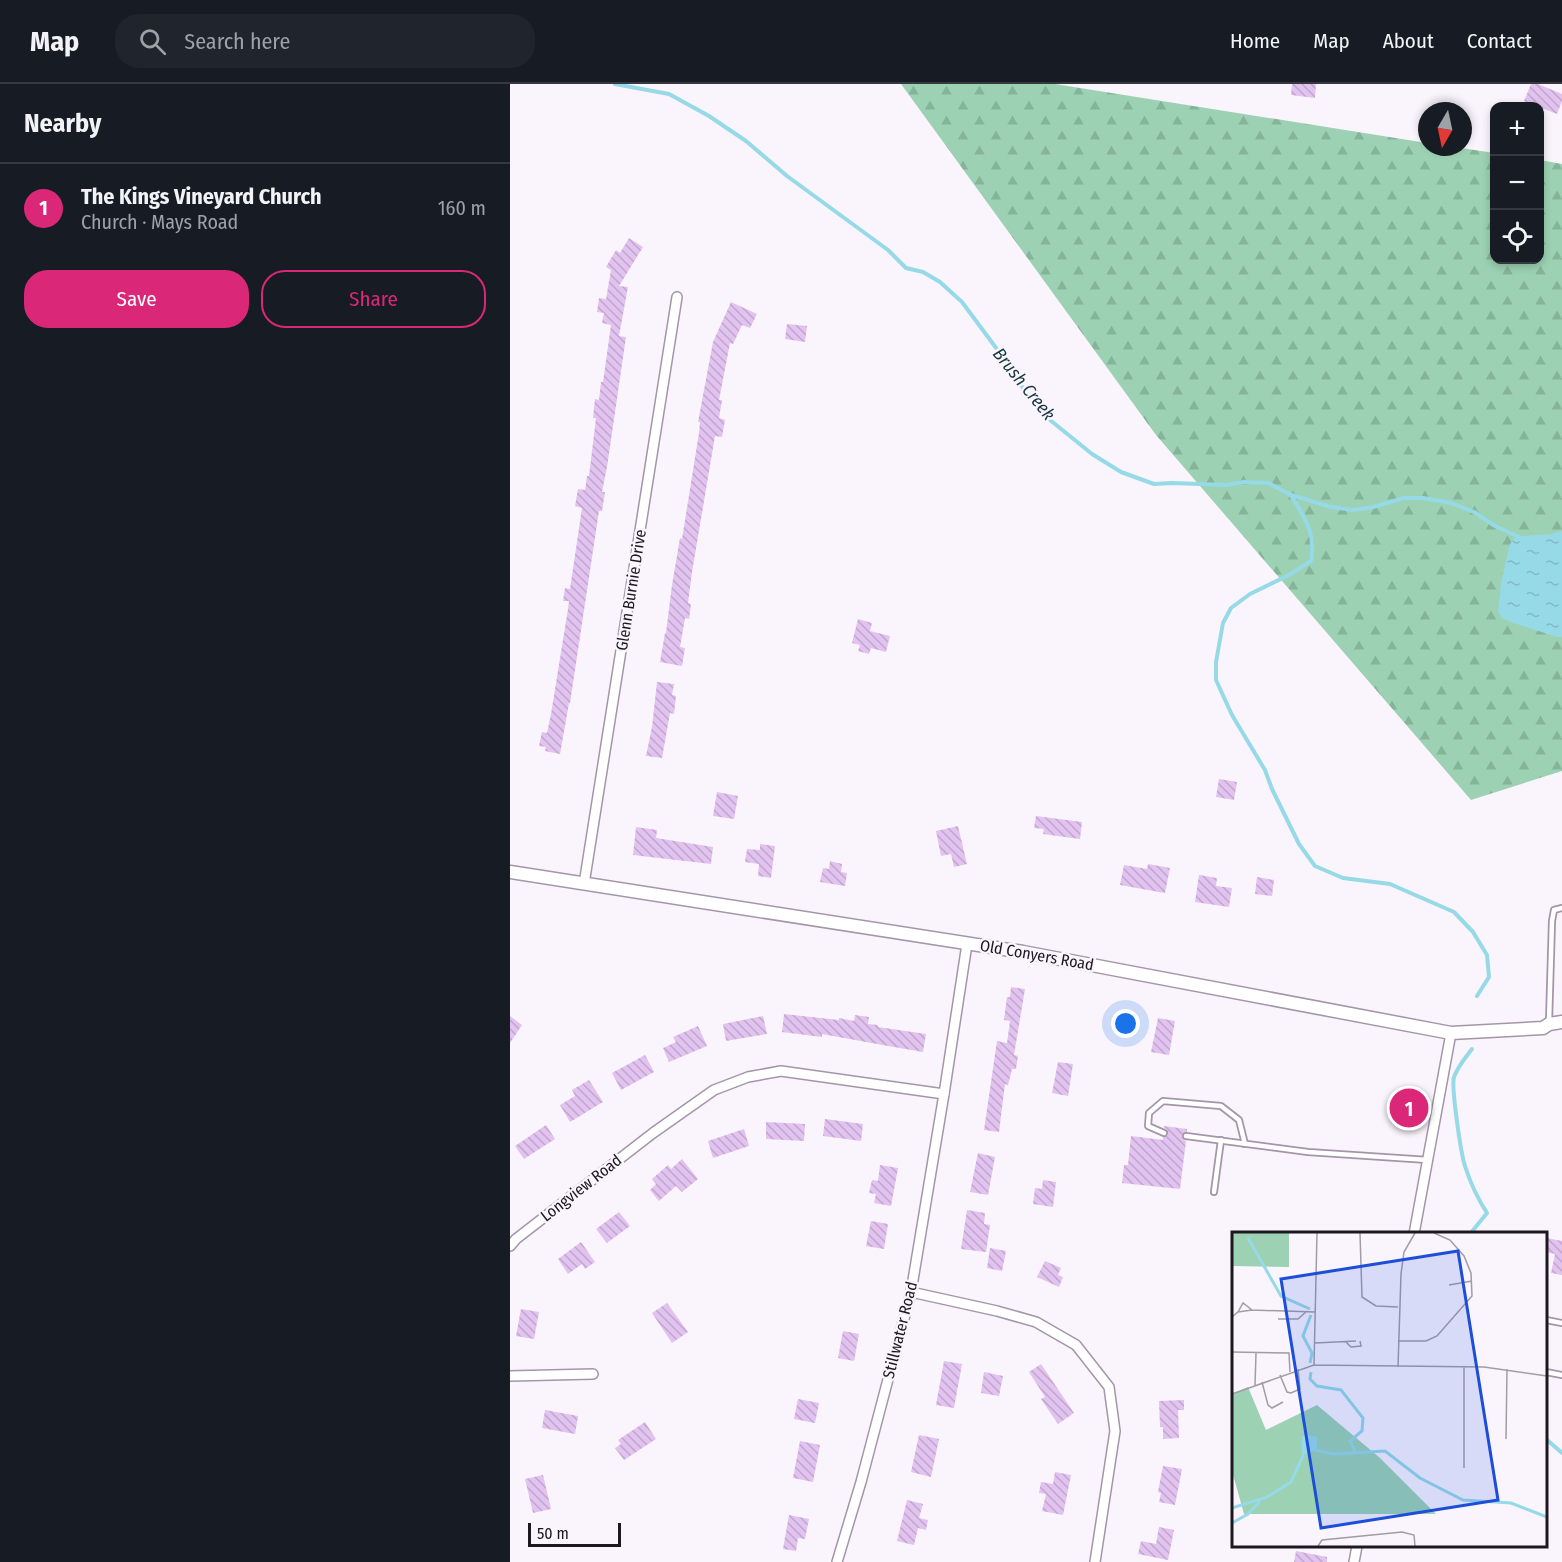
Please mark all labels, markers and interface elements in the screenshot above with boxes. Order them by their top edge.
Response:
search box [115,14,535,68]
text: Map [30,25,79,58]
icon: search [136,25,169,58]
text: Search here [184,28,290,55]
text: Home [1230,28,1280,54]
text: Map [1313,28,1350,54]
text: About [1383,28,1434,54]
text: Contact [1467,28,1532,54]
north arrow [1418,102,1472,156]
map controls [1490,102,1544,264]
button: + [1490,102,1544,156]
text: Nearby [24,108,101,139]
button: − [1490,156,1544,210]
text: The Kings Vineyard Church [81,183,322,210]
text: 1 [39,196,48,220]
text: 160 m [438,196,486,220]
text: Church · Mays Road [81,210,238,234]
button: locate [1490,210,1544,264]
button: Save [24,270,249,328]
button: Share [261,270,486,328]
water label: Brush Creek [988,343,1060,425]
street label: Glenn Burnie Drive [612,528,650,652]
street label: Old Conyers Road [979,936,1095,974]
your location [1111,1009,1140,1038]
pin: 1 [1390,1086,1428,1130]
street label: Longview Road [537,1150,625,1226]
inset map [1232,1232,1547,1547]
street label: Stillwater Road [879,1280,921,1380]
scale bar [528,1520,621,1548]
text: 50 m [537,1524,569,1543]

